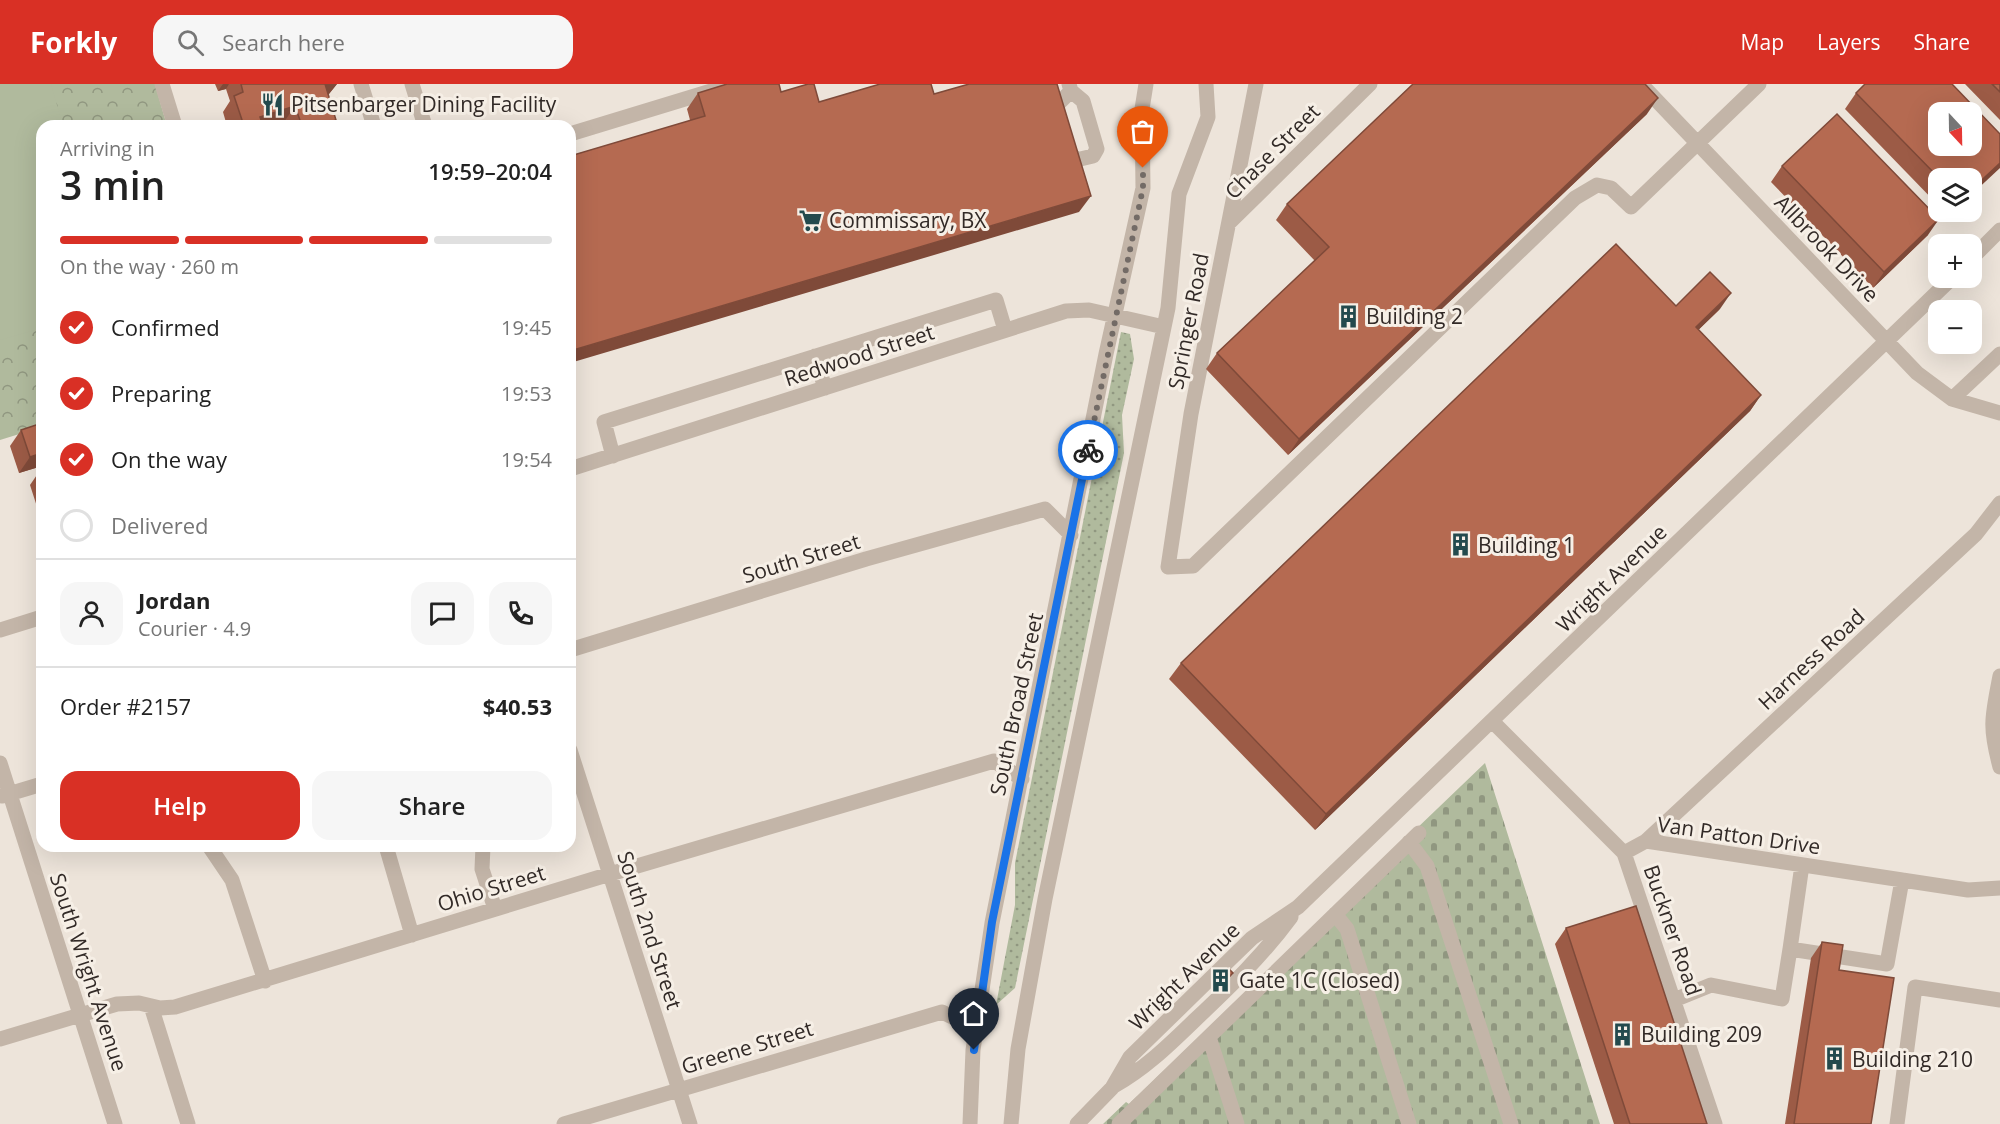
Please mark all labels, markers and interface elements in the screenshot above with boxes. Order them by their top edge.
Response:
search box [153,15,573,69]
text: Forkly [30,23,117,61]
icon: search [174,26,207,59]
text: Search here [222,27,345,57]
text: Map [1741,28,1784,56]
text: Layers [1817,28,1881,56]
text: Share [1914,28,1970,56]
place label: Pitsenbarger Dining Facility [291,90,557,118]
restaurant icon: Pitsenbarger Dining Facility [260,91,286,117]
street label: Chase Street [1218,97,1326,205]
north arrow [1928,102,1982,156]
map controls [1928,102,1982,354]
pin [1117,106,1168,168]
icon: bag [1126,115,1159,148]
text: Arriving in [60,135,155,162]
text: 19:59–20:04 [428,156,552,186]
text: 3 min [60,158,165,211]
button: layers [1928,168,1982,222]
street label: Allbrook Drive [1769,188,1885,308]
place label: Commissary, BX [829,206,987,234]
supermarket icon: Commissary, BX [798,207,824,233]
button: + [1928,234,1982,288]
street label: Springer Road [1161,250,1215,392]
text: On the way · 260 m [60,253,239,280]
button: − [1928,300,1982,354]
place label: Building 2 [1366,302,1463,330]
building icon: Building 2 [1335,303,1361,329]
icon: check [60,311,93,344]
text: Confirmed [111,312,220,342]
text: 19:45 [501,314,552,341]
street label: Redwood Street [780,318,938,392]
icon: check [60,377,93,410]
text: Preparing [111,378,211,408]
text: 19:53 [501,380,552,407]
courier [1058,420,1118,480]
icon: bike [1072,434,1105,467]
icon: check [60,443,93,476]
text: On the way [111,444,227,474]
text: 19:54 [501,446,552,473]
text: Delivered [111,510,209,540]
street label: Wright Avenue [1550,518,1672,638]
street label: South Street [739,527,863,589]
place label: Building 1 [1478,531,1575,559]
building icon: Building 1 [1447,532,1473,558]
button: person [60,582,123,645]
button: chat [411,582,474,645]
button: phone [489,582,552,645]
text: Jordan [138,585,211,615]
street label: Harness Road [1752,602,1870,716]
street label: South Broad Street [983,610,1049,798]
text: Courier · 4.9 [138,615,251,642]
text: Order #2157 [60,691,191,721]
text: $40.53 [483,691,552,721]
button: Help [60,771,300,840]
button: Share [312,771,552,840]
street label: Van Patton Drive [1656,810,1822,860]
street label: South 2nd Street [611,847,689,1013]
street label: Ohio Street [434,858,548,918]
street label: Buckner Road [1638,861,1708,999]
street label: South Wright Avenue [44,869,134,1075]
street label: Wright Avenue [1123,916,1245,1036]
place label: Gate 1C (Closed) [1239,966,1400,994]
building icon: Gate 1C (Closed) [1208,967,1234,993]
pin [948,988,999,1050]
icon: home [957,997,990,1030]
street label: Greene Street [678,1014,816,1080]
place label: Building 209 [1641,1020,1762,1048]
building icon: Building 209 [1610,1021,1636,1047]
place label: Building 210 [1852,1045,1973,1073]
building icon: Building 210 [1821,1046,1847,1072]

